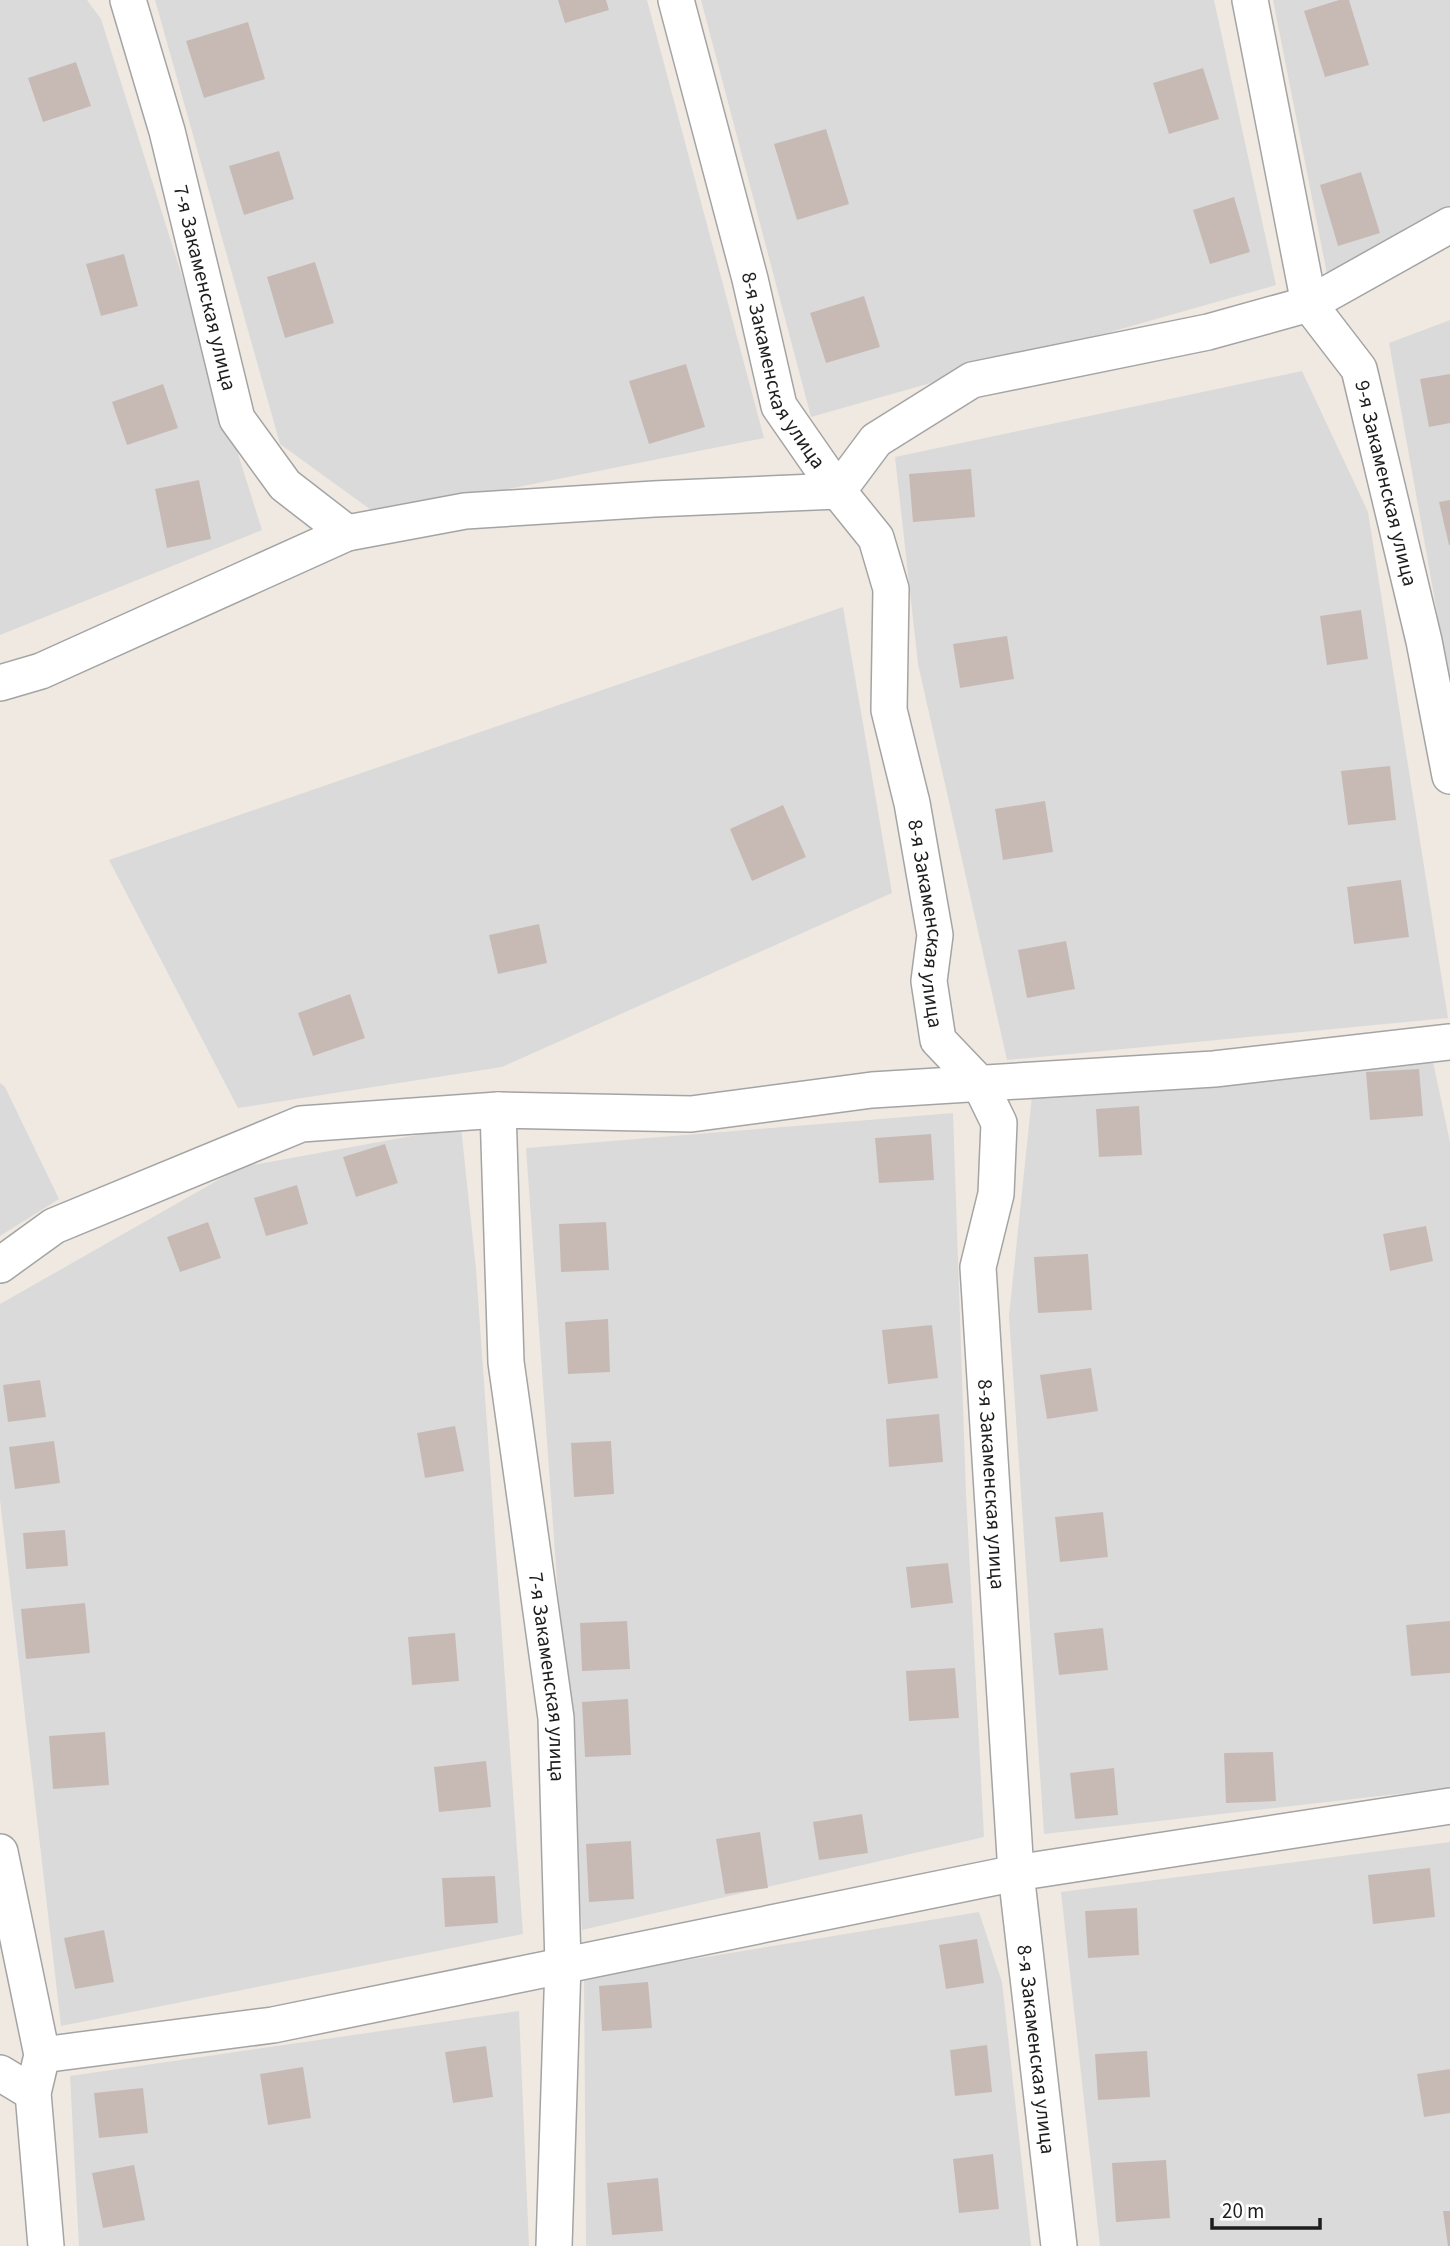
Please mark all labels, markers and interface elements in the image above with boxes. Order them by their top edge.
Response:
street label: 7-я Закаменская улица [166,182,245,394]
street label: 8-я Закаменская улица [734,268,833,475]
street label: 9-я Закаменская улица [1347,377,1425,589]
street label: 8-я Закаменская улица [900,817,951,1030]
street label: 8-я Закаменская улица [970,1378,1013,1590]
street label: 7-я Закаменская улица [521,1570,573,1782]
street label: 8-я Закаменская улица [1009,1943,1063,2156]
scale bar [1212,2186,1320,2230]
text: 20 m [1222,2196,1264,2226]

